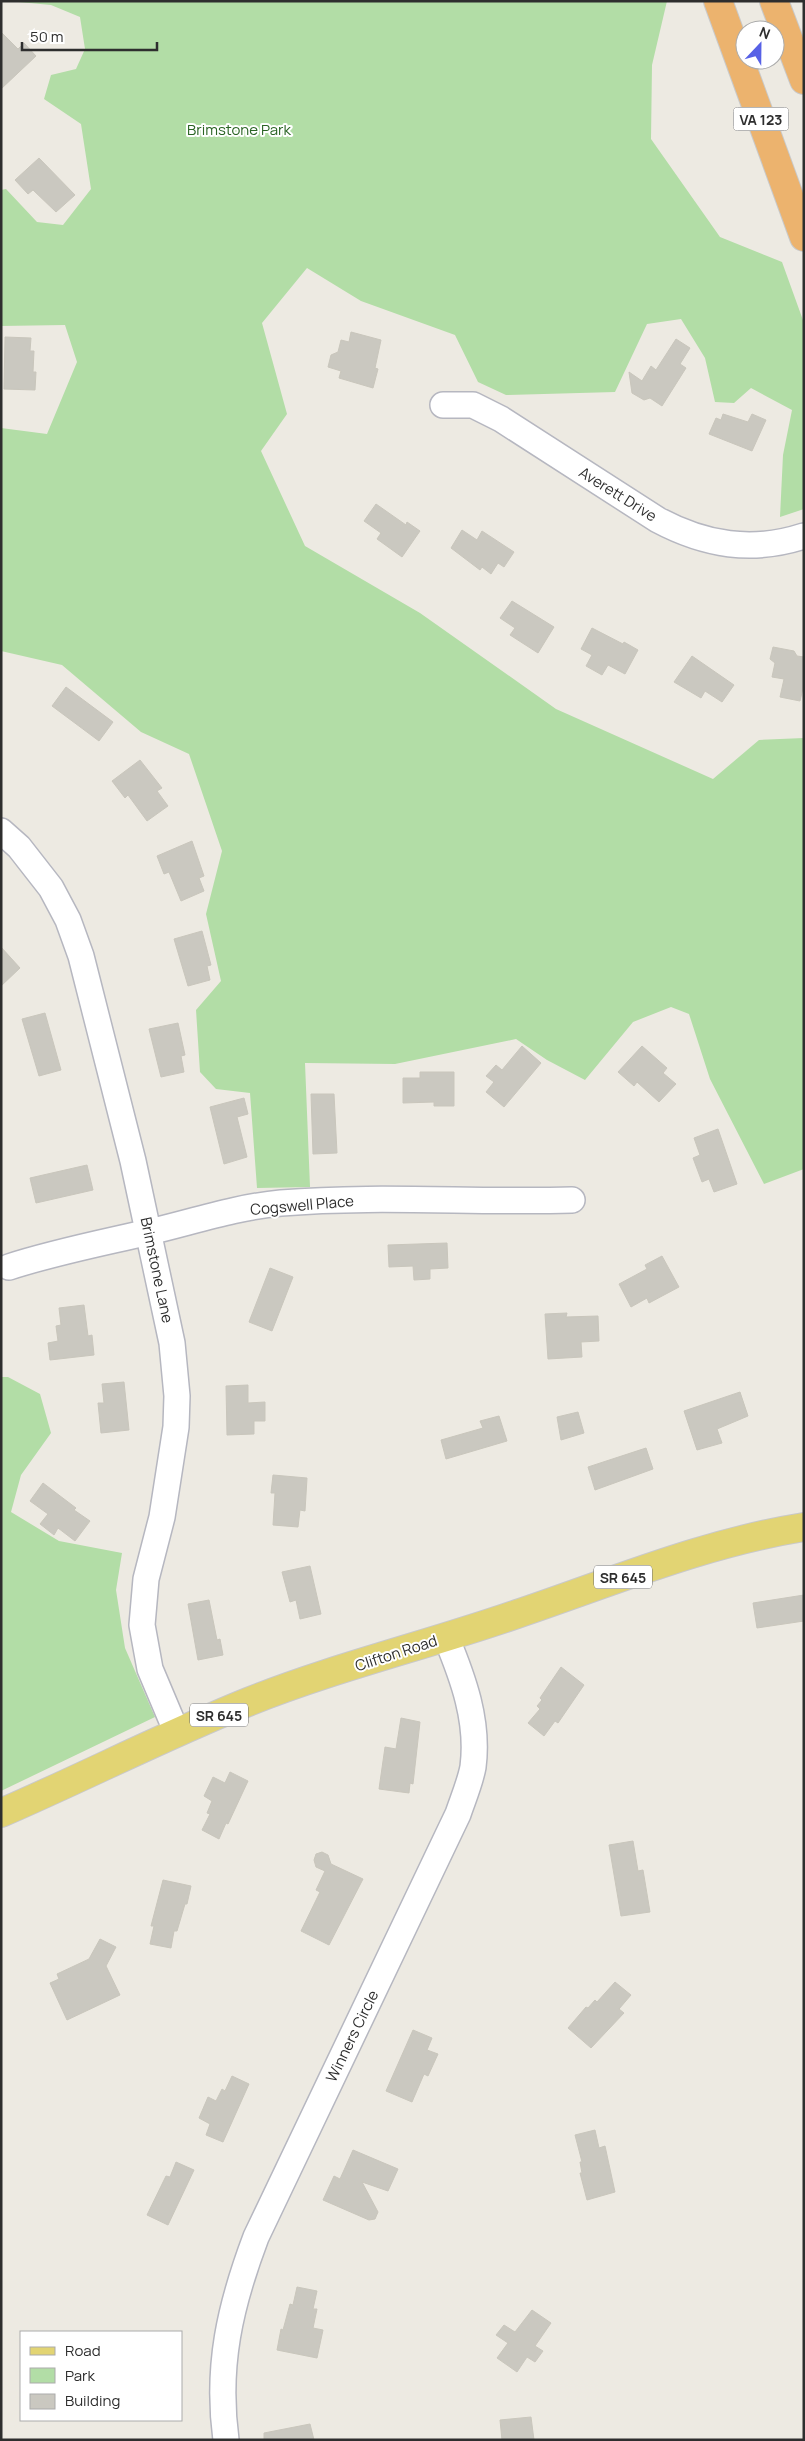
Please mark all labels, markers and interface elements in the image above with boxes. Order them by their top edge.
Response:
scale bar [22,20,158,52]
north arrow [735,20,785,70]
text: N [757,22,773,43]
text: 50 m [30,26,64,47]
road number: VA 123 [734,108,788,130]
park label: Brimstone Park [187,119,291,140]
street label: Averett Drive [575,462,661,526]
street label: Cogswell Place [249,1190,355,1220]
street label: Brimstone Lane [136,1215,178,1325]
road number: SR 645 [594,1565,652,1588]
street label: Clifton Road [352,1630,440,1676]
road number: SR 645 [190,1704,248,1726]
street label: Winners Circle [321,1986,383,2085]
legend [20,2331,182,2421]
text: Road [65,2340,101,2361]
text: Park [65,2365,95,2386]
text: Building [65,2390,120,2411]

